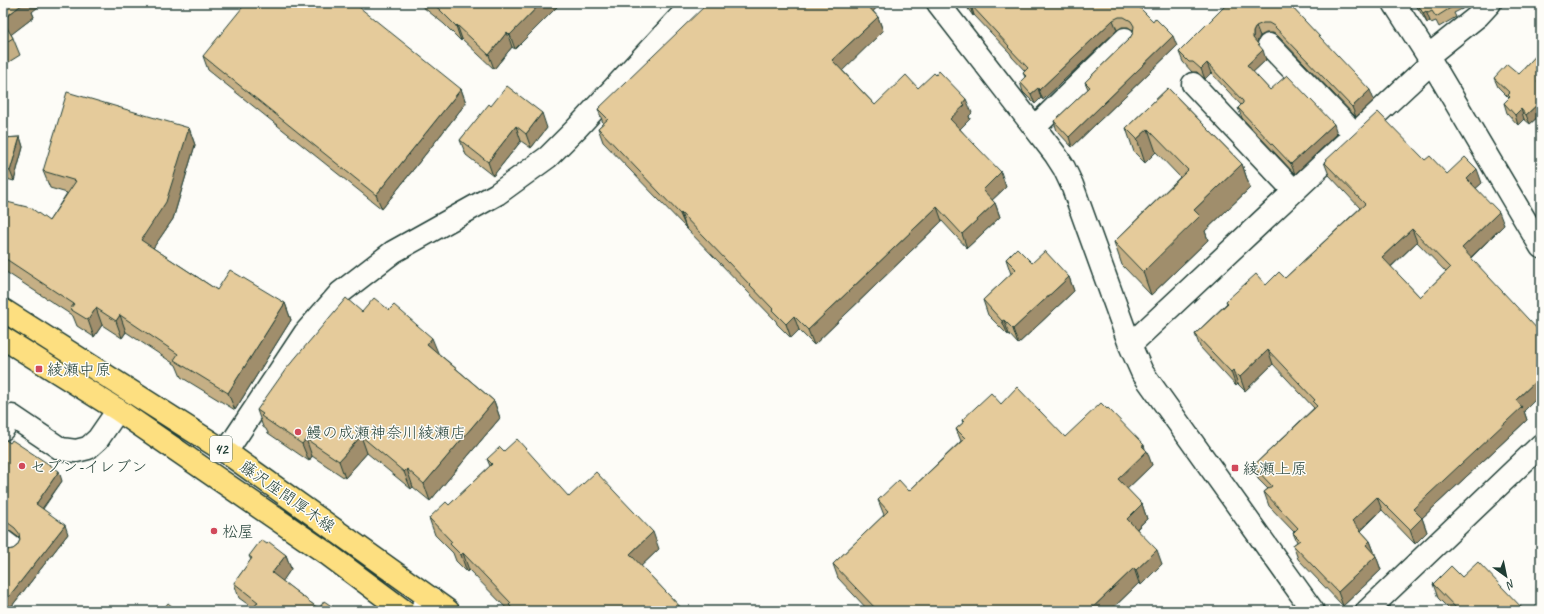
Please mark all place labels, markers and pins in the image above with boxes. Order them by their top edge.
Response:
place label: 綾瀬中原 [47,360,111,380]
marker: 綾瀬中原 [34,364,44,374]
place label: 鰻の成瀬神奈川綾瀬店 [306,423,466,443]
marker: 鰻の成瀬神奈川綾瀬店 [293,427,303,437]
place label: セブン-イレブン [30,457,147,477]
place label: 綾瀬上原 [1243,459,1307,479]
marker: セブン-イレブン [17,461,27,471]
marker: 綾瀬上原 [1230,463,1240,473]
place label: 松屋 [222,522,254,542]
marker: 松屋 [209,526,219,536]

